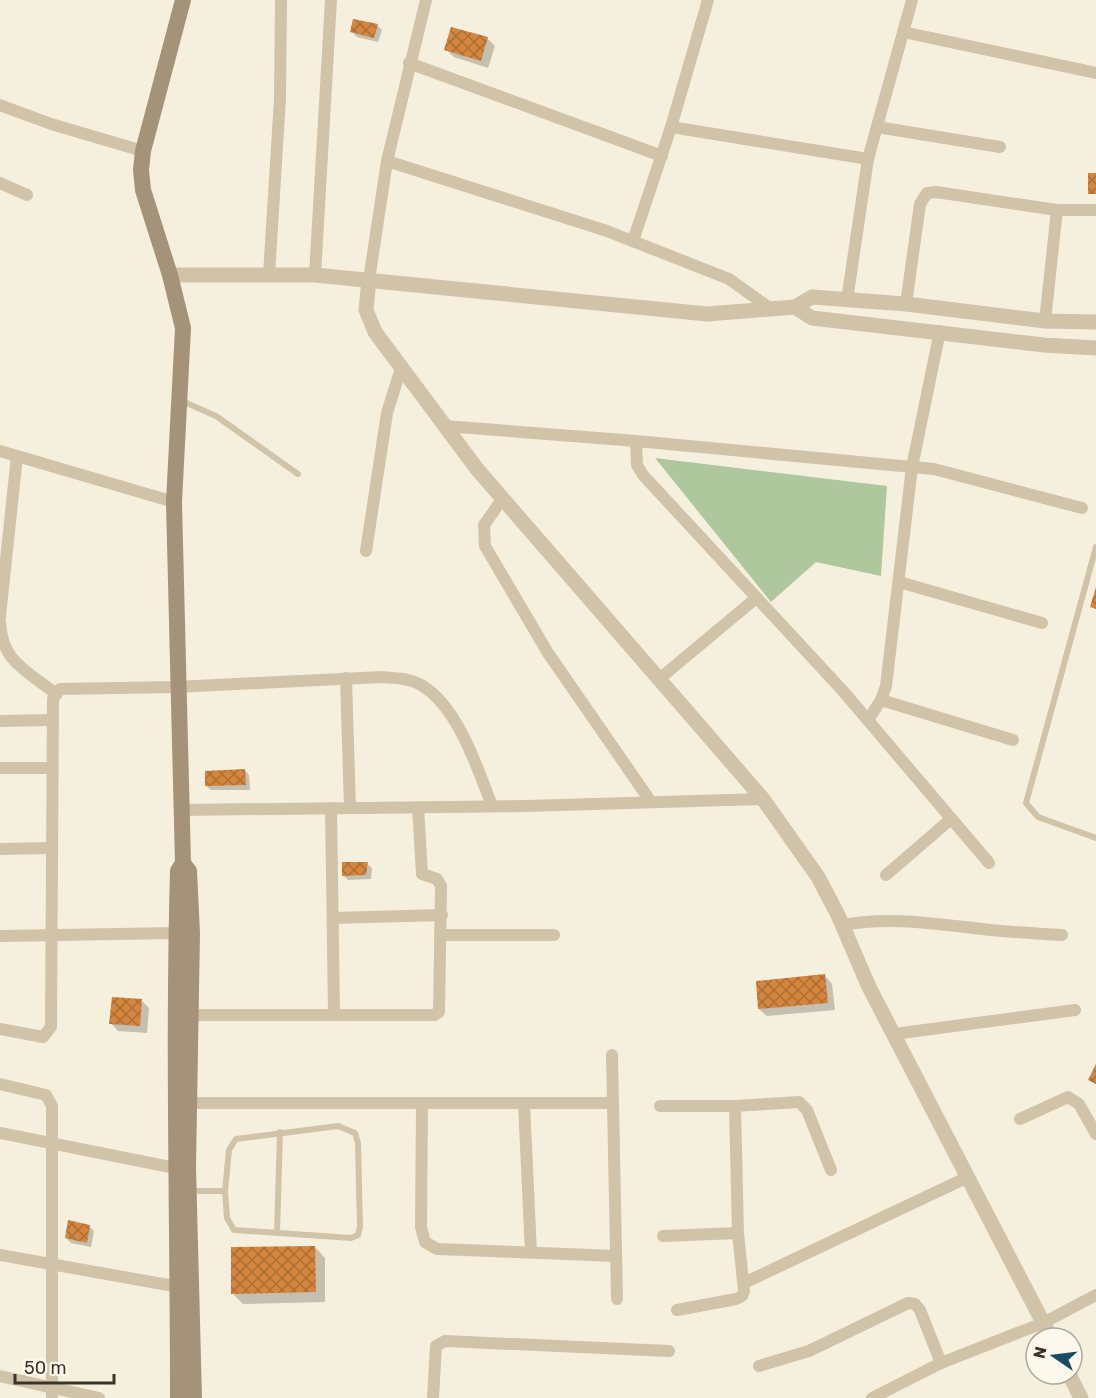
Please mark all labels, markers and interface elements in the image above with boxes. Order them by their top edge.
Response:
north arrow [1024,1326,1084,1386]
text: N [1029,1345,1051,1360]
scale bar [15,1347,114,1385]
text: 50 m [24,1357,67,1379]

